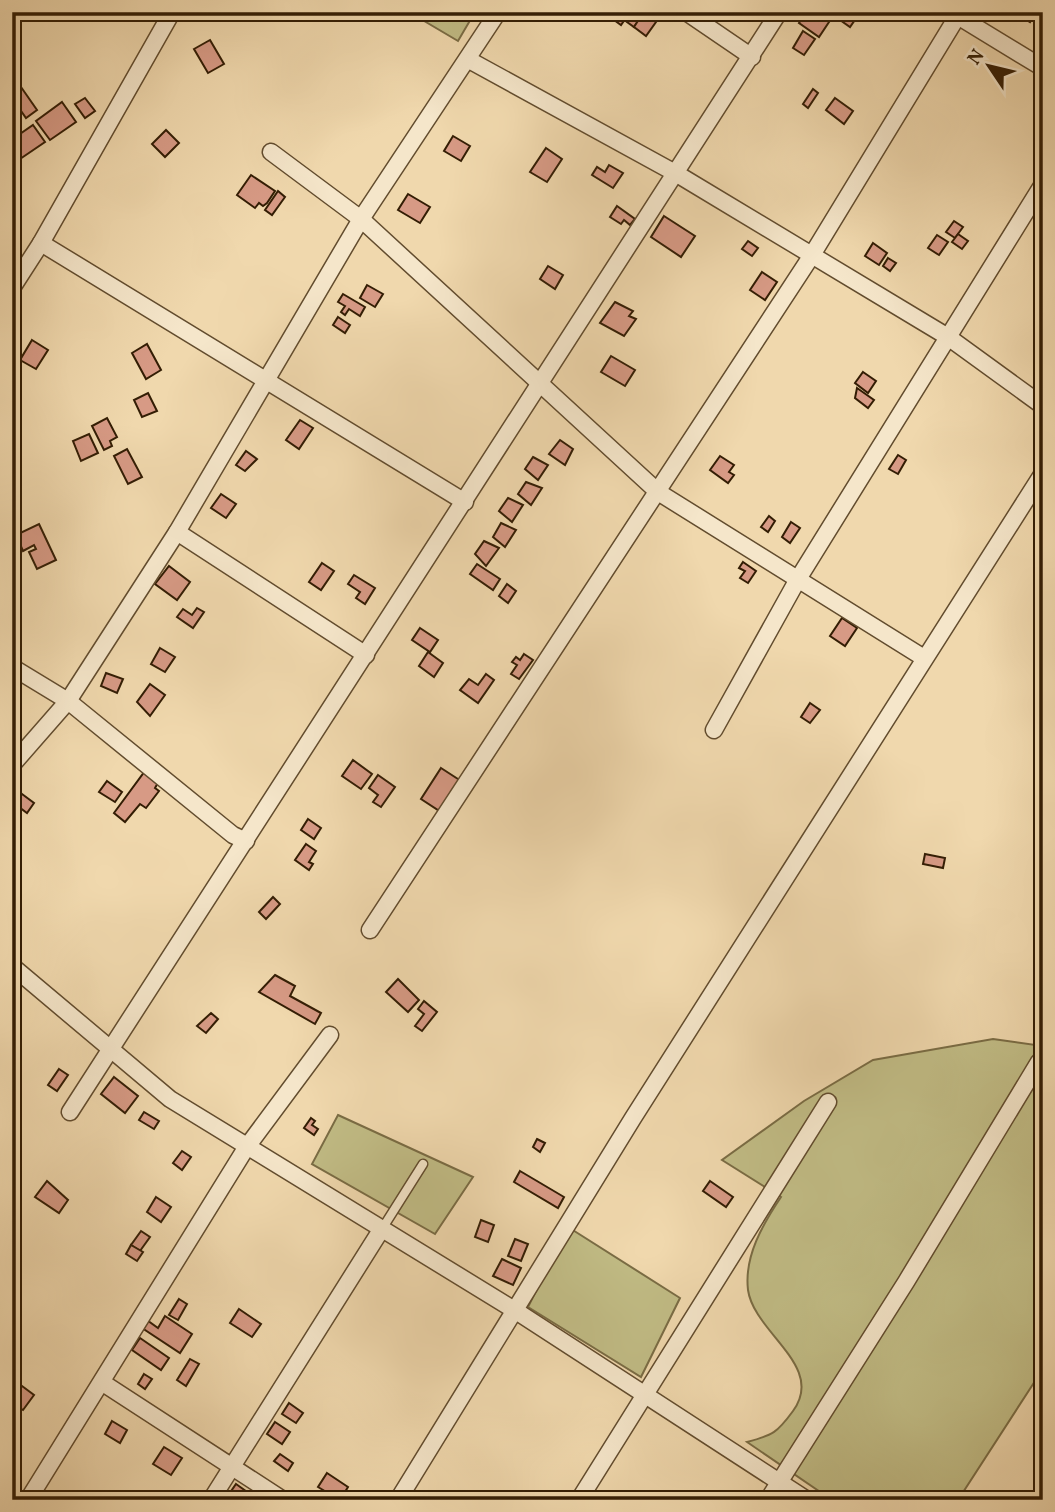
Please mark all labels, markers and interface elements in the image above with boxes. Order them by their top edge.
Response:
north arrow [954,32,1024,102]
text: N [962,44,991,71]

